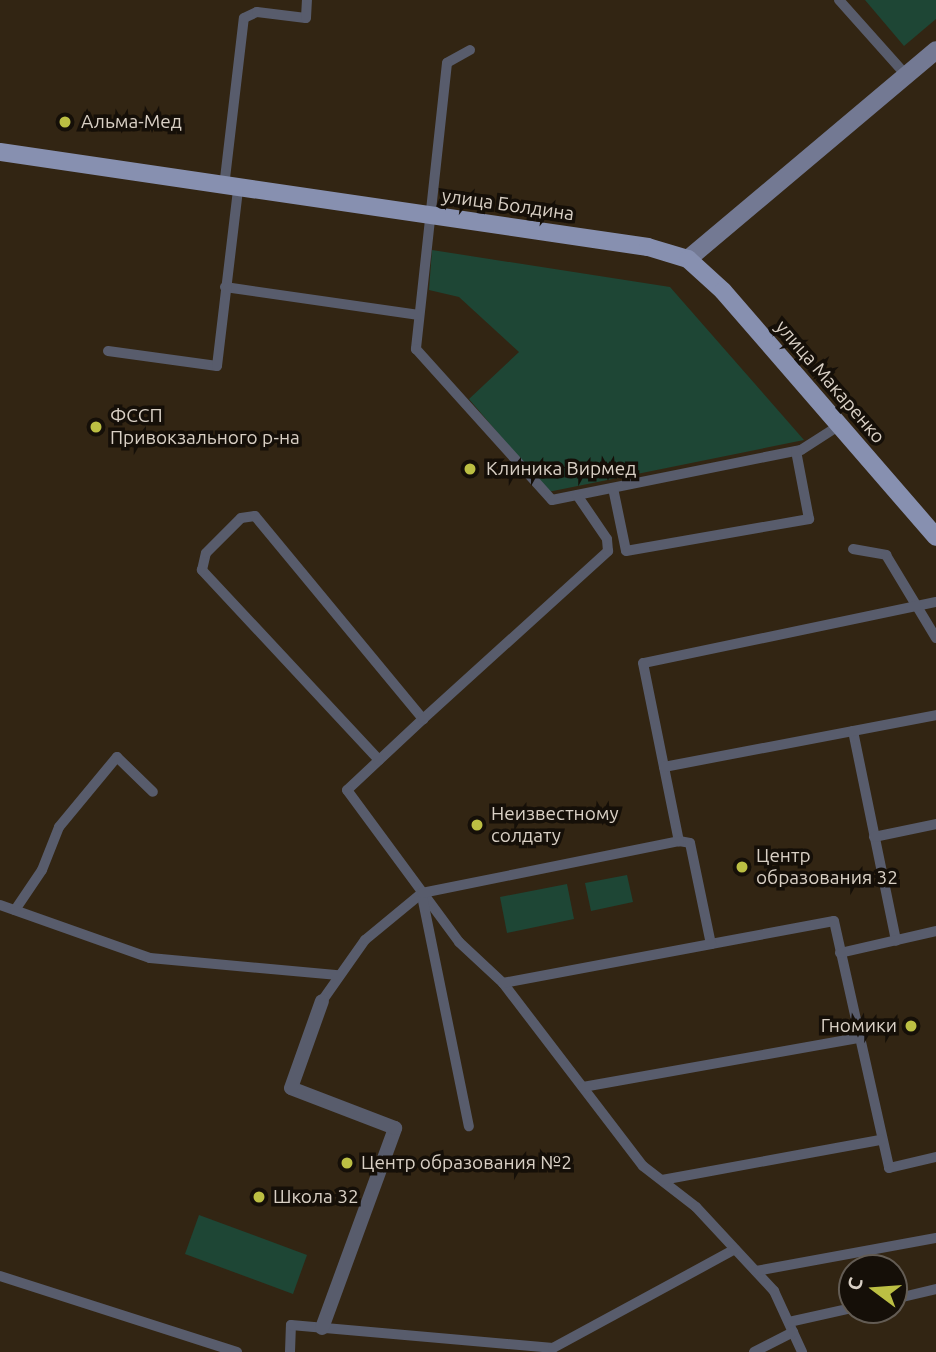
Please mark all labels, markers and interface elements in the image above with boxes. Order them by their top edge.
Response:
place label: Альма-Мед [81,111,182,133]
marker: Альма-Мед [55,112,75,132]
street label: улица Болдина [440,184,576,226]
street label: улица Макаренко [770,316,890,448]
place label: ФССП Привокзального р-на [110,405,300,449]
marker: ФССП Привокзального р-на [88,419,104,435]
place label: Клиника Вирмед [486,458,636,480]
marker: Клиника Вирмед [460,459,480,479]
place label: Неизвестному солдату [491,803,619,847]
marker: Неизвестному солдату [469,817,485,833]
place label: Центр образования 32 [756,845,898,889]
marker: Центр образования 32 [734,859,750,875]
place label: Гномики [821,1015,897,1037]
marker: Гномики [903,1018,919,1034]
place label: Центр образования №2 [361,1152,572,1174]
marker: Центр образования №2 [339,1155,355,1171]
place label: Школа 32 [273,1186,359,1208]
marker: Школа 32 [251,1189,267,1205]
north arrow [838,1254,908,1324]
text: С [842,1275,867,1293]

